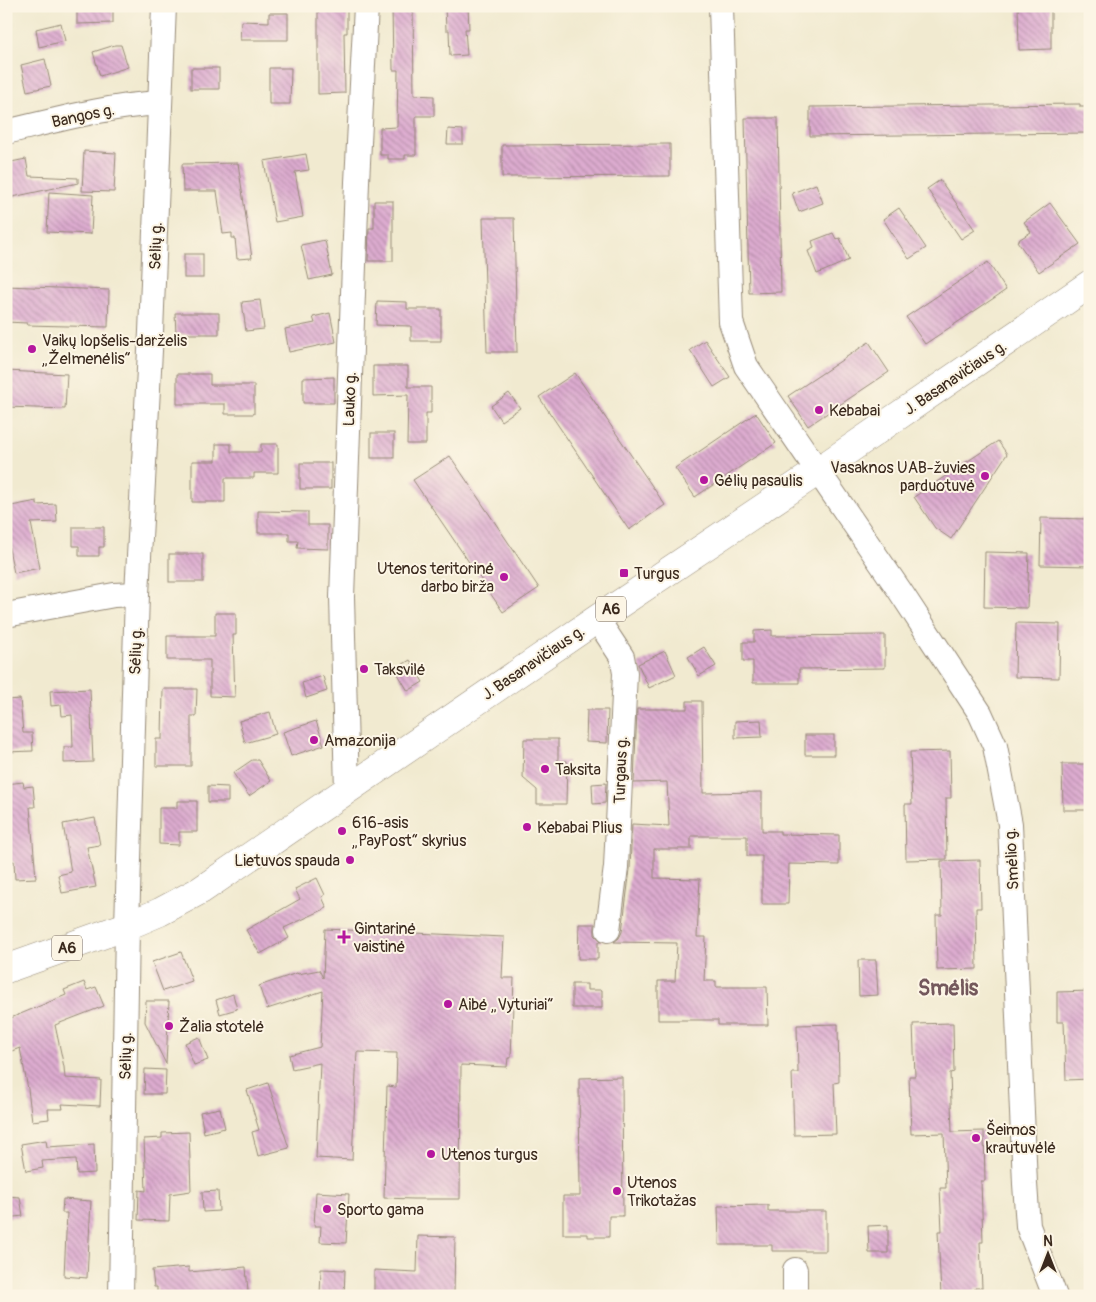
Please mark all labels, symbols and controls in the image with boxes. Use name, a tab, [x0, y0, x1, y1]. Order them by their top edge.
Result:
street label: Bangos g.	[50, 100, 117, 132]
street label: Sėlių g.	[145, 222, 167, 270]
place label: Vaikų lopšelis-darželis „Želmenėlis“	[42, 331, 187, 369]
street label: J. Basanavičiaus g.	[900, 336, 1011, 420]
marker: Vaikų lopšelis-darželis „Želmenėlis“	[26, 343, 38, 355]
street label: Lauko g.	[339, 371, 361, 427]
place label: Kebabai	[829, 401, 880, 421]
marker: Kebabai	[813, 404, 825, 416]
place label: Vasaknos UAB-žuvies parduotuvė	[830, 458, 975, 496]
marker: Vasaknos UAB-žuvies parduotuvė	[979, 470, 991, 482]
place label: Gėlių pasaulis	[714, 471, 803, 491]
marker: Gėlių pasaulis	[698, 474, 710, 486]
place label: Utenos teritorinė darbo birža	[377, 559, 494, 597]
place label: Turgus	[634, 564, 679, 584]
marker: Turgus	[618, 567, 630, 579]
marker: Utenos teritorinė darbo birža	[498, 571, 510, 583]
road number: A6	[596, 596, 626, 622]
street label: J. Basanavičiaus g.	[478, 621, 589, 705]
street label: Sėlių g.	[125, 627, 147, 675]
place label: Taksvilė	[374, 660, 426, 680]
marker: Taksvilė	[358, 663, 370, 675]
place label: Amazonija	[324, 731, 396, 751]
marker: Amazonija	[308, 734, 320, 746]
street label: Turgaus g.	[610, 736, 632, 804]
place label: Taksita	[555, 760, 601, 780]
marker: Taksita	[539, 763, 551, 775]
place label: 616-asis „PayPost“ skyrius	[352, 813, 466, 851]
place label: Kebabai Plius	[537, 818, 622, 838]
marker: Kebabai Plius	[521, 821, 533, 833]
marker: 616-asis „PayPost“ skyrius	[336, 825, 348, 837]
street label: Smėlio g.	[1000, 827, 1024, 891]
place label: Lietuvos spauda	[234, 851, 340, 871]
marker: Lietuvos spauda	[344, 854, 356, 866]
place label: Gintarinė vaistinė	[353, 919, 416, 957]
marker: Gintarinė vaistinė	[338, 931, 350, 943]
road number: A6	[52, 936, 82, 960]
district label: Smėlis	[918, 975, 979, 1002]
place label: Aibė „Vyturiai“	[458, 995, 554, 1015]
marker: Aibė „Vyturiai“	[442, 998, 454, 1010]
place label: Žalia stotelė	[179, 1017, 264, 1037]
marker: Žalia stotelė	[163, 1020, 175, 1032]
street label: Sėlių g.	[116, 1032, 136, 1080]
place label: Šeimos krautuvėlė	[986, 1119, 1056, 1158]
marker: Šeimos krautuvėlė	[970, 1132, 982, 1144]
place label: Utenos turgus	[441, 1145, 538, 1165]
marker: Utenos turgus	[425, 1148, 437, 1160]
place label: Utenos Trikotažas	[627, 1173, 696, 1211]
marker: Utenos Trikotažas	[611, 1185, 623, 1197]
place label: Sporto gama	[337, 1200, 424, 1220]
marker: Sporto gama	[321, 1203, 333, 1215]
north arrow	[1024, 1230, 1074, 1280]
text: N	[1043, 1233, 1053, 1250]

